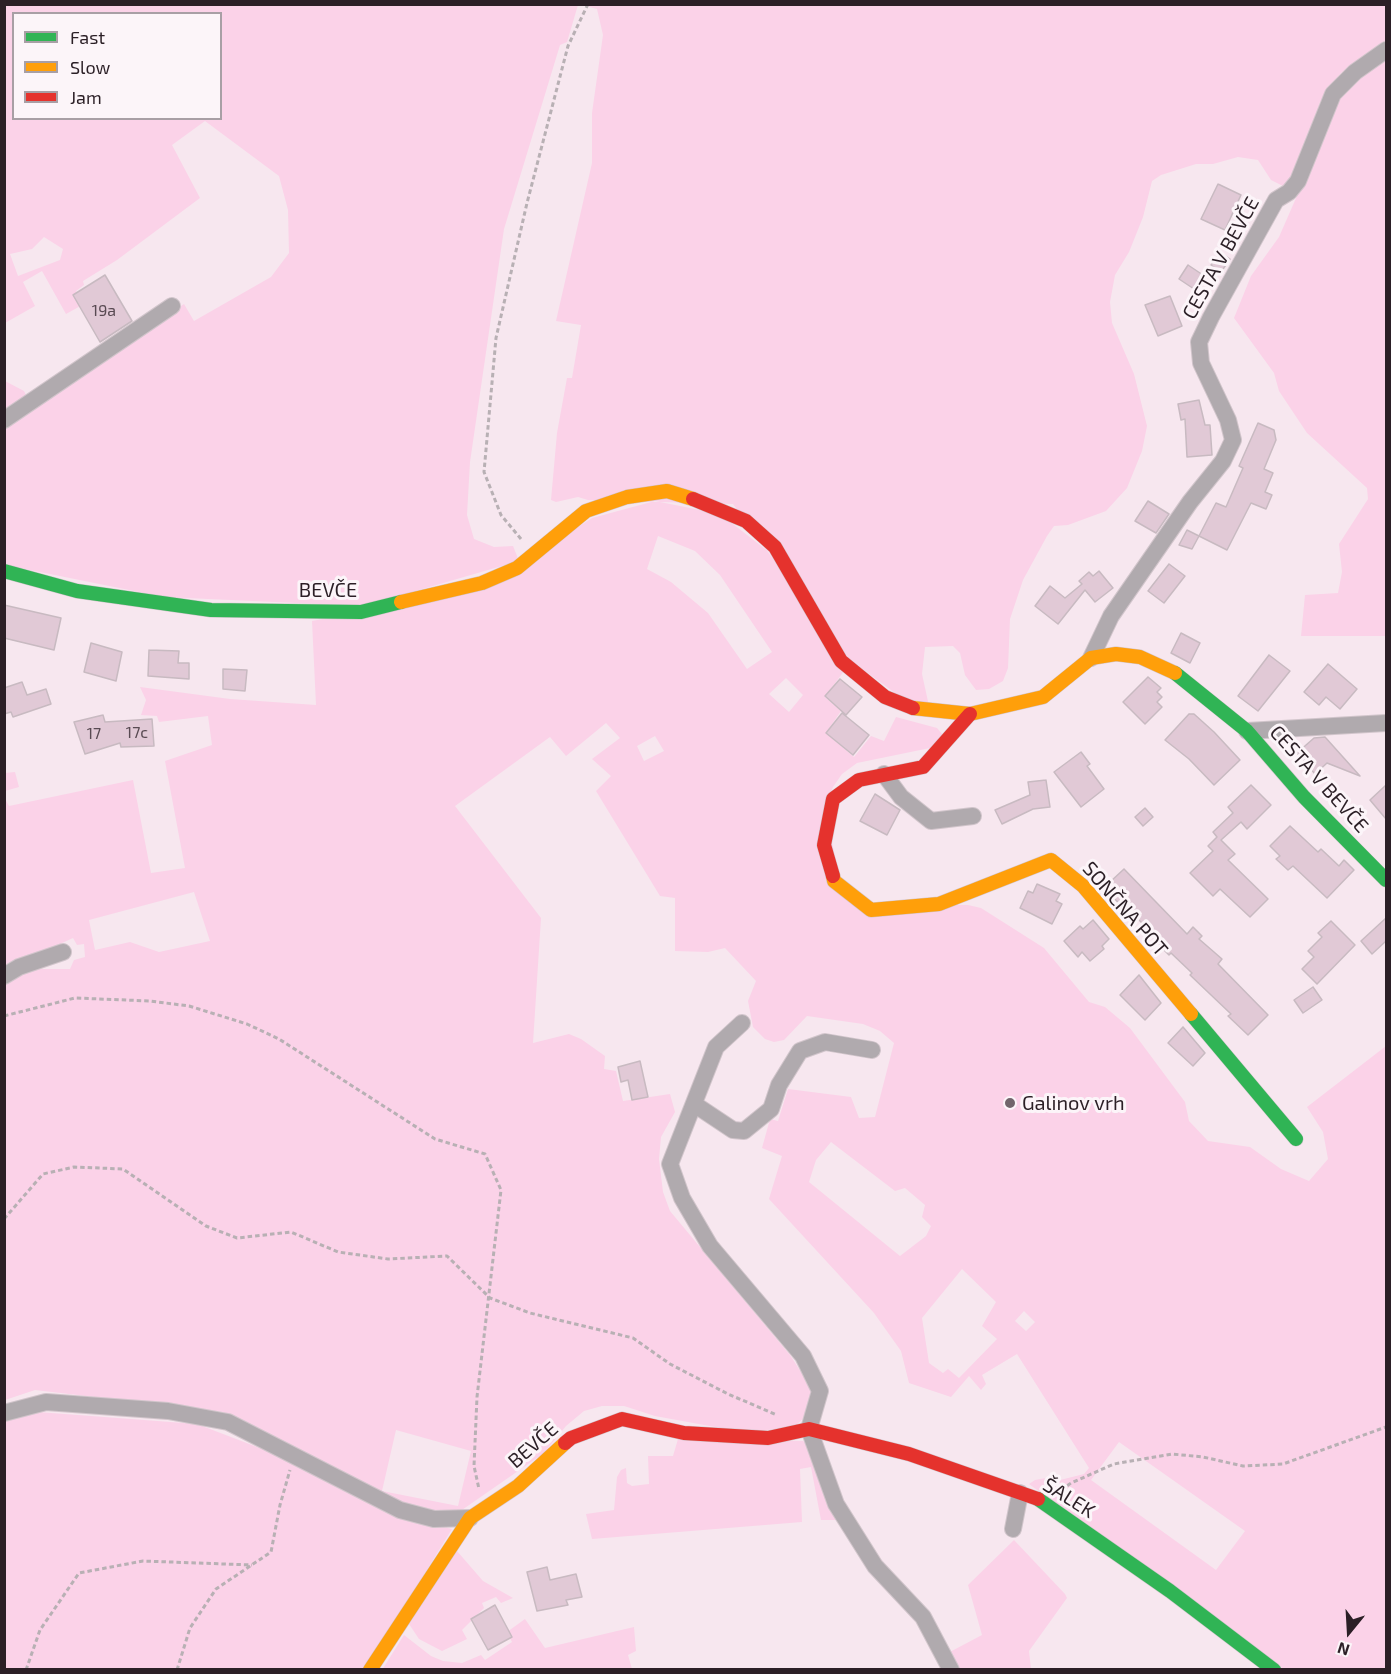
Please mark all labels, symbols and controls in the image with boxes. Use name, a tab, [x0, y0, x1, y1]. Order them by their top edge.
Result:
legend	[12, 12, 222, 120]
text: Fast	[70, 26, 105, 48]
text: Slow	[70, 56, 110, 78]
text: Jam	[70, 86, 102, 108]
street label: CESTA V BEVČE	[1178, 193, 1264, 323]
house number: 19a	[92, 301, 116, 321]
street label: BEVČE	[299, 578, 357, 602]
street label: CESTA V BEVČE	[1265, 720, 1373, 838]
house number: 17c	[126, 723, 148, 743]
house number: 17	[87, 724, 101, 744]
street label: SONČNA POT	[1077, 857, 1173, 961]
place label: Galinov vrh	[1022, 1091, 1125, 1115]
marker: Galinov vrh	[1003, 1096, 1017, 1110]
street label: BEVČE	[503, 1417, 563, 1473]
street label: ŠALEK	[1038, 1473, 1100, 1523]
north arrow	[1319, 1602, 1379, 1662]
text: N	[1335, 1639, 1352, 1660]

